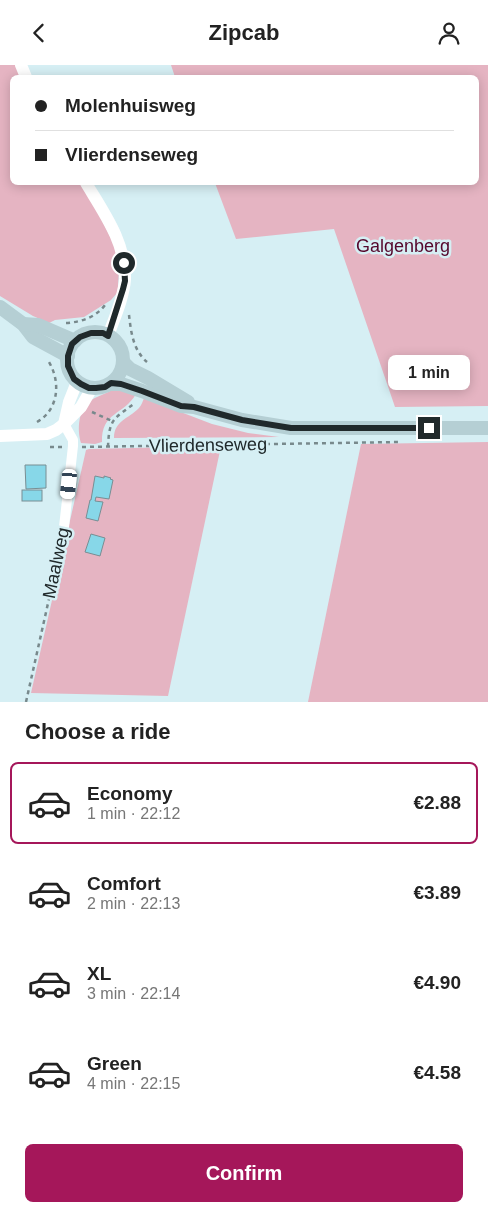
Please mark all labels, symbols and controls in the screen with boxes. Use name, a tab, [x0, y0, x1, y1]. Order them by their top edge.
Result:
icon: back	[25, 19, 53, 47]
icon: person	[435, 19, 463, 47]
text: Zipcab	[209, 20, 279, 45]
text: Molenhuisweg	[65, 95, 196, 116]
text: Vlierdenseweg	[65, 144, 198, 165]
park label: Galgenberg	[356, 236, 450, 256]
route start	[113, 252, 135, 274]
callout: 1 min	[388, 355, 470, 391]
text: 1 min	[408, 364, 450, 381]
route end	[418, 417, 440, 439]
street label: Vlierdenseweg	[149, 434, 267, 456]
car	[59, 468, 78, 500]
street label: Maalweg	[39, 526, 73, 600]
text: Choose a ride	[25, 719, 170, 744]
icon: car	[27, 781, 72, 826]
text: Economy	[87, 783, 173, 804]
text: €2.88	[413, 792, 461, 813]
text: 1 min · 22:12	[87, 805, 180, 822]
icon: car	[27, 871, 72, 916]
text: Comfort	[87, 873, 161, 894]
text: €3.89	[413, 882, 461, 903]
text: 2 min · 22:13	[87, 895, 180, 912]
icon: car	[27, 961, 72, 1006]
text: XL	[87, 963, 111, 984]
text: €4.90	[413, 972, 461, 993]
text: 3 min · 22:14	[87, 985, 180, 1002]
icon: car	[27, 1051, 72, 1096]
text: Green	[87, 1053, 142, 1074]
text: €4.58	[413, 1062, 461, 1083]
text: 4 min · 22:15	[87, 1075, 180, 1092]
button: Confirm	[25, 1144, 463, 1202]

